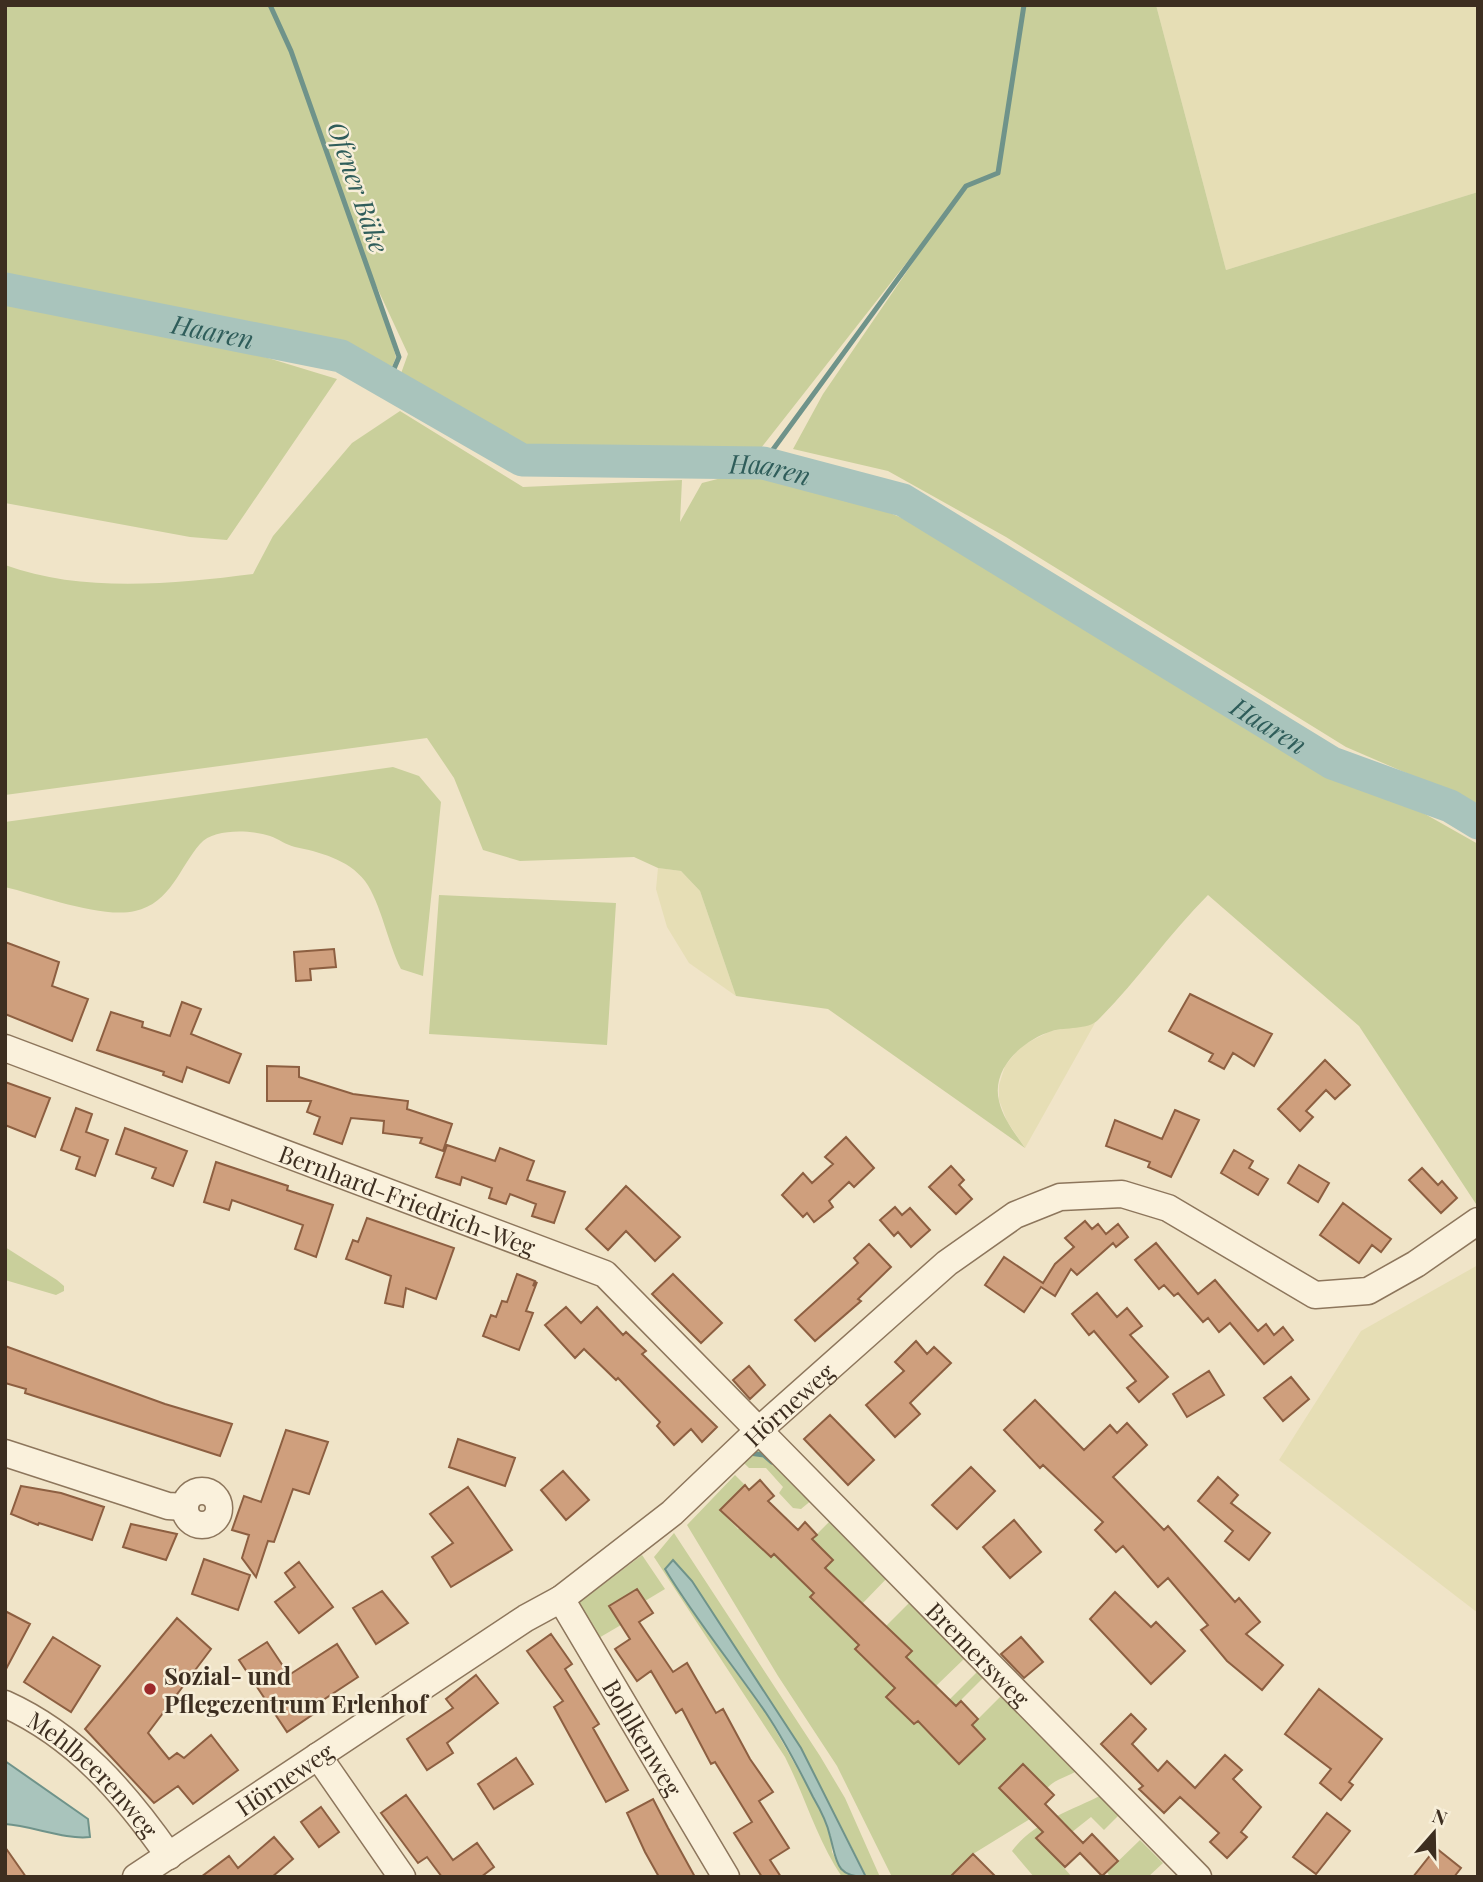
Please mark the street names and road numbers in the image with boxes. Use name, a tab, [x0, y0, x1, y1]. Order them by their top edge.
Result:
street label: Bernhard-Friedrich-Weg	[275, 1137, 540, 1263]
street label: Hörneweg	[736, 1355, 841, 1453]
street label: Bremersweg	[920, 1594, 1038, 1714]
street label: Bohlkenweg	[596, 1673, 690, 1802]
street label: Mehlbeerenweg	[22, 1703, 166, 1844]
street label: Hörneweg	[229, 1734, 340, 1823]

